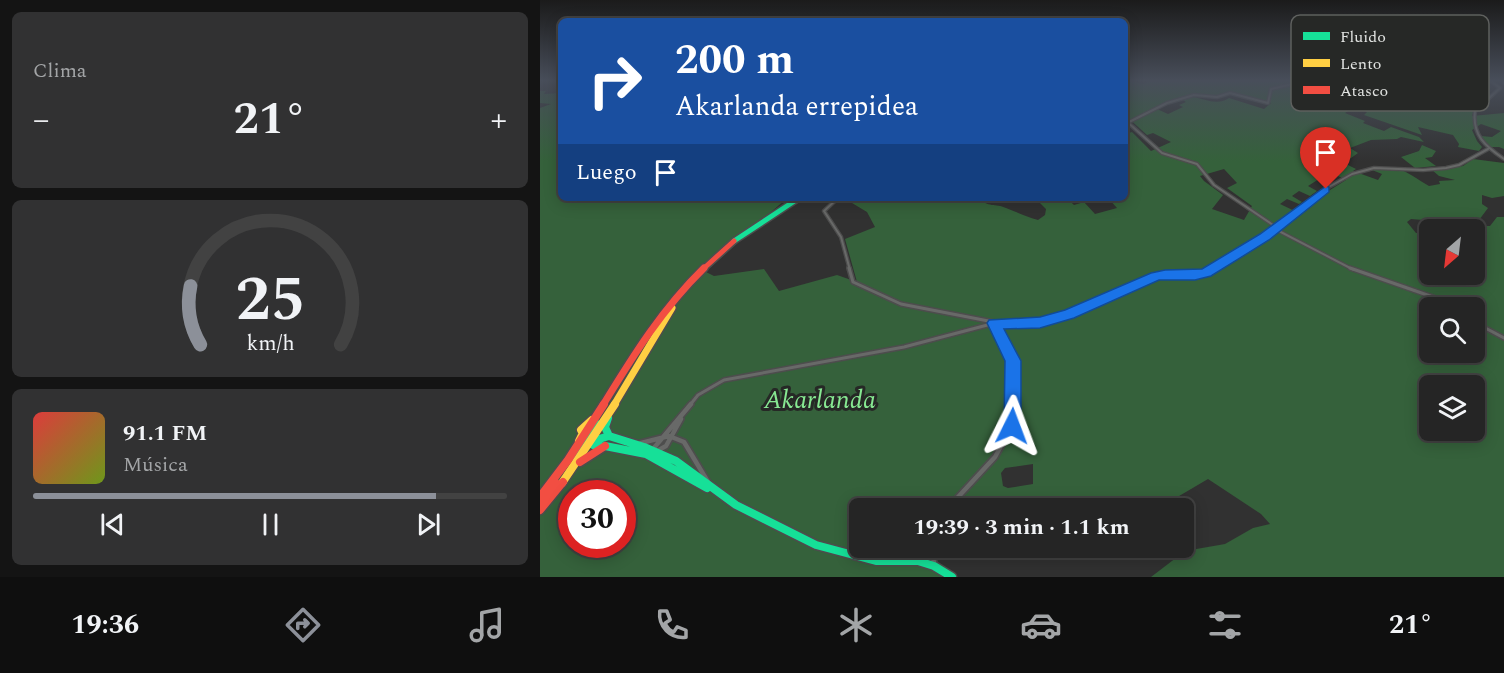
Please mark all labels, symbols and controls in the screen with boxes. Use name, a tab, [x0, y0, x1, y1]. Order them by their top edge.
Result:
legend	[1291, 15, 1489, 111]
text: Fluido	[1340, 25, 1386, 49]
text: 200 m	[675, 29, 794, 92]
icon: right	[576, 42, 654, 120]
text: Lento	[1340, 52, 1381, 76]
text: Clima	[33, 56, 87, 86]
text: Atasco	[1340, 79, 1388, 103]
text: 21°	[234, 85, 307, 154]
text: Akarlanda errepidea	[675, 86, 918, 128]
text: −	[33, 95, 50, 145]
text: +	[491, 95, 507, 145]
pin	[1300, 127, 1351, 189]
icon: arrive	[1309, 136, 1342, 169]
text: Luego	[576, 156, 637, 189]
icon: arrive	[649, 156, 682, 189]
north arrow	[1419, 219, 1485, 285]
map controls	[1419, 219, 1485, 441]
text: 25	[235, 254, 305, 349]
button: search	[1419, 297, 1485, 363]
text: km/h	[246, 328, 294, 361]
button: layers	[1419, 375, 1485, 441]
park label: Akarlanda	[763, 380, 876, 420]
position arrow	[980, 394, 1044, 458]
text: 91.1 FM	[123, 417, 207, 450]
text: Música	[123, 450, 188, 480]
speed limit sign: 30	[558, 480, 636, 558]
icon: previous	[96, 508, 129, 541]
icon: pause	[254, 508, 287, 541]
icon: next	[412, 508, 445, 541]
text: 19:39 · 3 min · 1.1 km	[914, 511, 1129, 544]
text: 19:36	[71, 604, 139, 646]
icon: directions	[282, 604, 324, 646]
icon: music	[466, 604, 508, 646]
icon: phone	[651, 604, 693, 646]
icon: climate	[835, 604, 877, 646]
icon: car	[1020, 604, 1062, 646]
icon: filters	[1204, 604, 1246, 646]
text: 21°	[1389, 604, 1433, 646]

